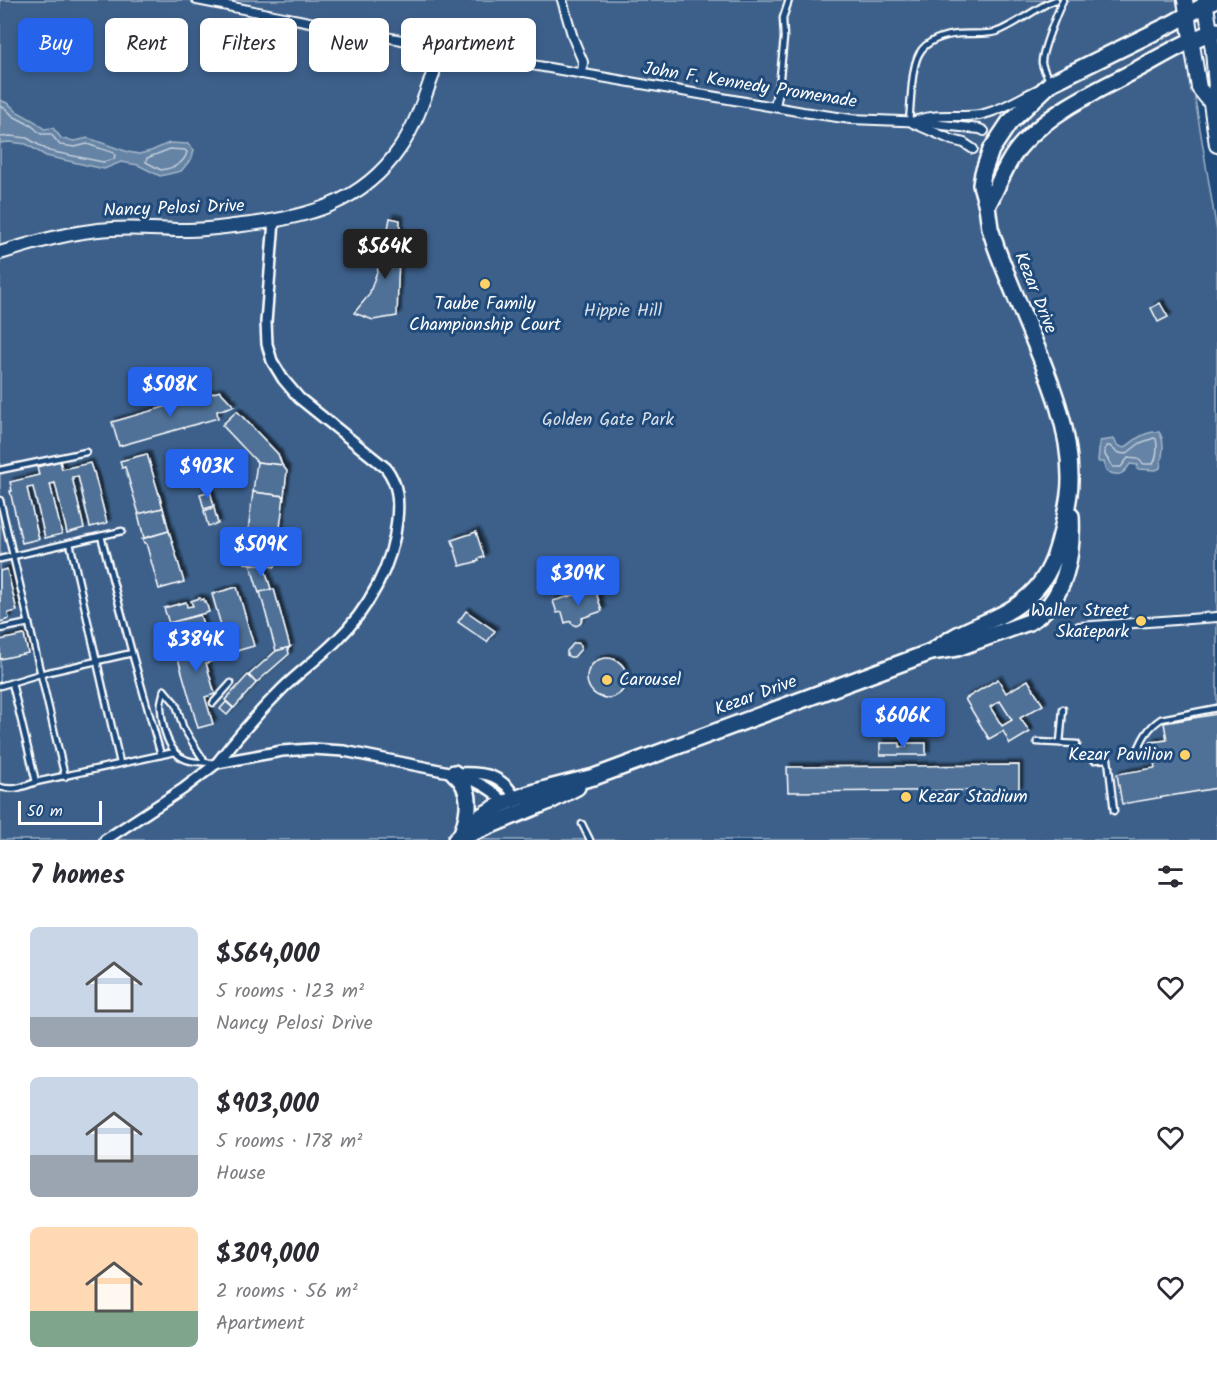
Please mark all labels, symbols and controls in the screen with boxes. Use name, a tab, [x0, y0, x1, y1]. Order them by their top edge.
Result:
chip: Buy	[18, 18, 93, 72]
chip: Rent	[105, 18, 188, 72]
chip: Filters	[200, 18, 297, 72]
chip: New	[309, 18, 389, 72]
chip: Apartment	[401, 18, 536, 72]
street label: John F. Kennedy Promenade	[641, 55, 859, 117]
street label: Nancy Pelosi Drive	[103, 192, 245, 226]
pin: $564K	[343, 229, 427, 280]
text: $564K	[357, 232, 413, 264]
street label: Kezar Drive	[1005, 248, 1065, 338]
marker: Taube Family Championship Court	[478, 277, 492, 291]
place label: Taube Family Championship Court	[409, 290, 562, 340]
park label: Hippie Hill	[584, 297, 663, 326]
pin: $508K	[128, 367, 212, 418]
text: $508K	[142, 370, 198, 402]
park label: Golden Gate Park	[542, 406, 674, 435]
pin: $903K	[165, 449, 249, 500]
text: $903K	[179, 452, 235, 484]
pin: $509K	[219, 527, 303, 578]
text: $509K	[234, 530, 288, 562]
pin: $309K	[536, 556, 620, 607]
text: $309K	[550, 559, 606, 591]
place label: Waller Street Skatepark	[1031, 597, 1130, 647]
marker: Waller Street Skatepark	[1134, 614, 1148, 628]
pin: $384K	[154, 622, 238, 673]
text: $384K	[167, 625, 225, 657]
place label: Carousel	[619, 666, 682, 695]
street label: Kezar Drive	[711, 668, 801, 724]
marker: Carousel	[600, 673, 614, 687]
pin: $606K	[861, 698, 945, 749]
text: $606K	[875, 701, 931, 733]
place label: Kezar Pavilion	[1068, 741, 1173, 770]
marker: Kezar Pavilion	[1178, 748, 1192, 762]
place label: Kezar Stadium	[918, 783, 1028, 812]
marker: Kezar Stadium	[899, 790, 913, 804]
scale bar	[18, 798, 102, 826]
text: 50 m	[27, 799, 63, 824]
text: 7 homes	[30, 855, 125, 897]
icon: filters	[1154, 860, 1187, 893]
text: $564,000	[216, 934, 320, 976]
icon: home	[78, 951, 150, 1023]
icon: heart	[1154, 971, 1187, 1004]
text: 5 rooms · 123 m²	[216, 976, 364, 1008]
text: Nancy Pelosi Drive	[216, 1008, 373, 1040]
text: $903,000	[216, 1084, 319, 1126]
icon: home	[78, 1101, 150, 1173]
icon: heart	[1154, 1121, 1187, 1154]
text: 5 rooms · 178 m²	[216, 1126, 362, 1158]
text: House	[216, 1158, 266, 1190]
text: $309,000	[216, 1234, 319, 1276]
icon: home	[78, 1251, 150, 1323]
icon: heart	[1154, 1271, 1187, 1304]
text: 2 rooms · 56 m²	[216, 1276, 358, 1308]
text: Apartment	[216, 1308, 305, 1340]

